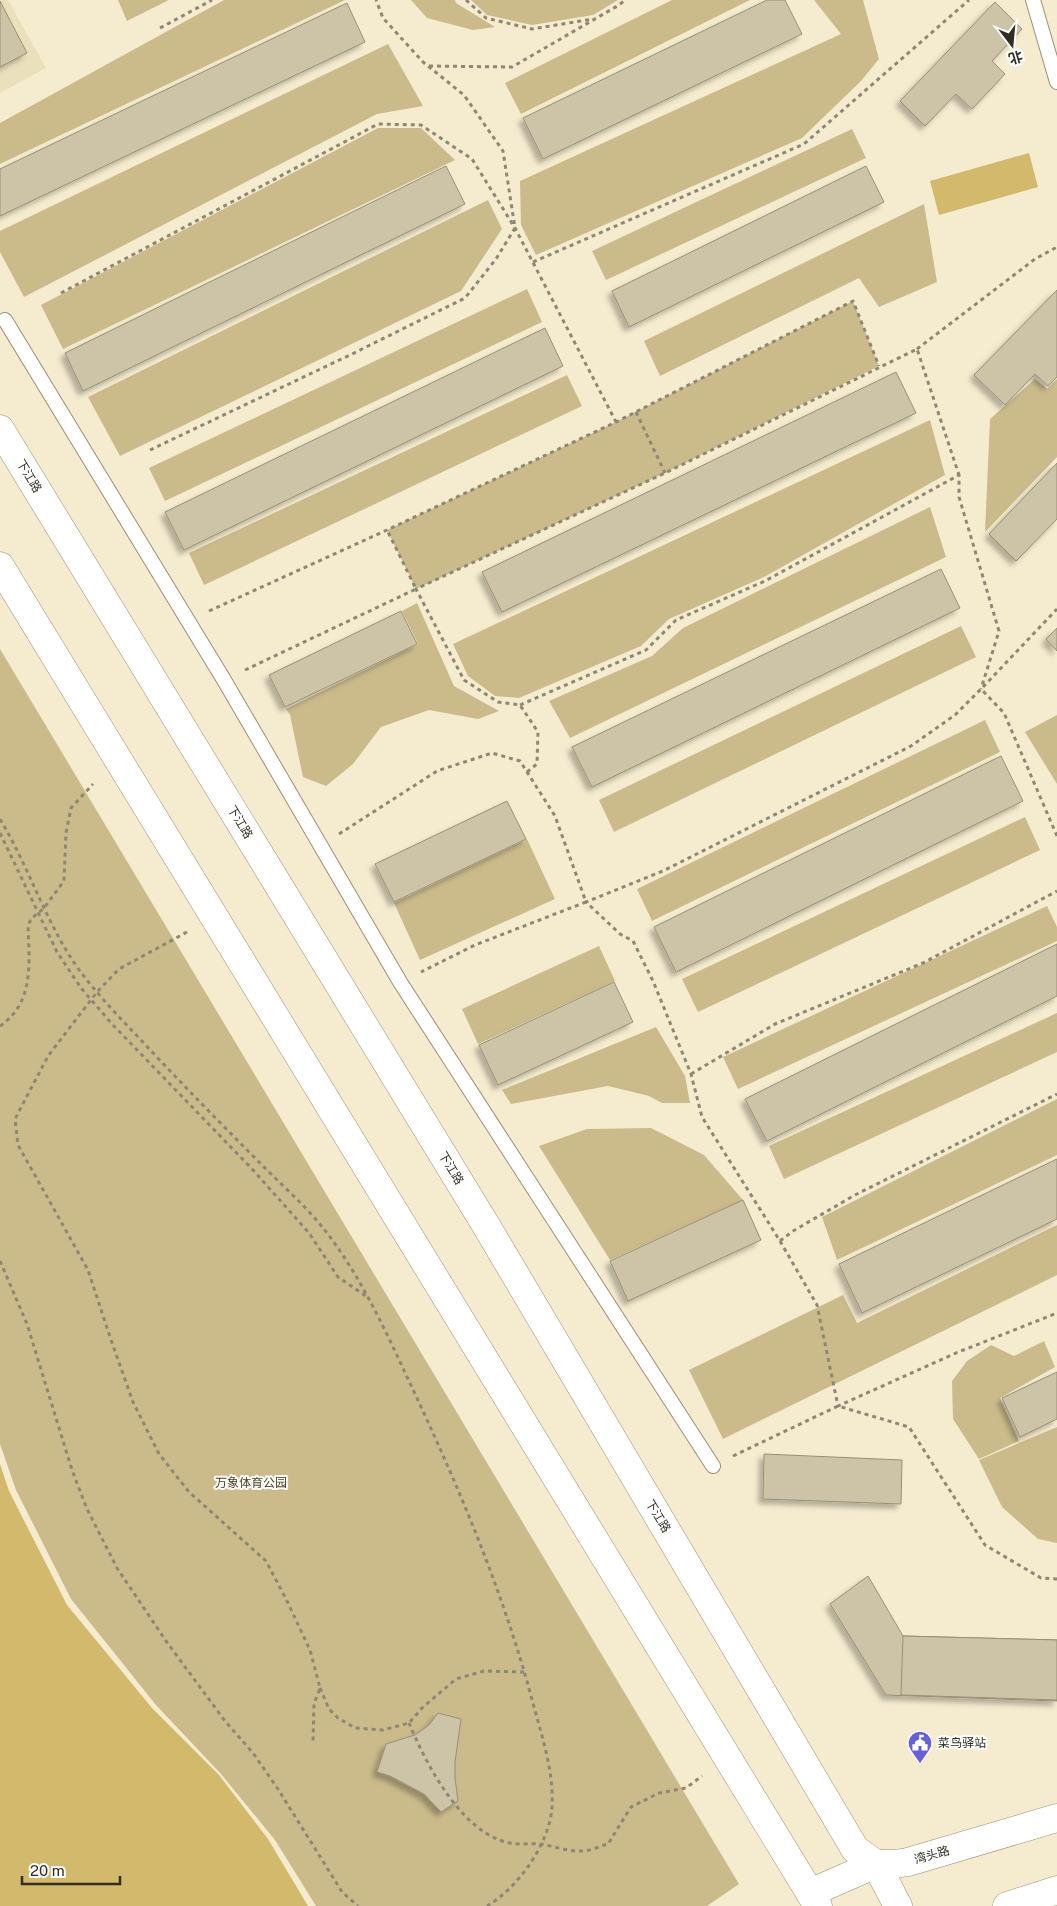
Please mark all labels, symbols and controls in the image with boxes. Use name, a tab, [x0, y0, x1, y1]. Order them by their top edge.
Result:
north arrow	[987, 20, 1037, 70]
text: 北	[1007, 48, 1025, 67]
street label: 下江路	[14, 457, 44, 495]
street label: 下江路	[225, 803, 255, 841]
street label: 下江路	[436, 1149, 466, 1187]
park label: 万象体育公园	[215, 1476, 287, 1490]
street label: 下江路	[643, 1497, 673, 1535]
public building icon: 菜鸟驿站	[907, 1730, 933, 1764]
place label: 菜鸟驿站	[938, 1736, 986, 1750]
street label: 湾头路	[913, 1843, 951, 1867]
scale bar	[22, 1854, 120, 1886]
text: 20 m	[30, 1862, 65, 1879]

